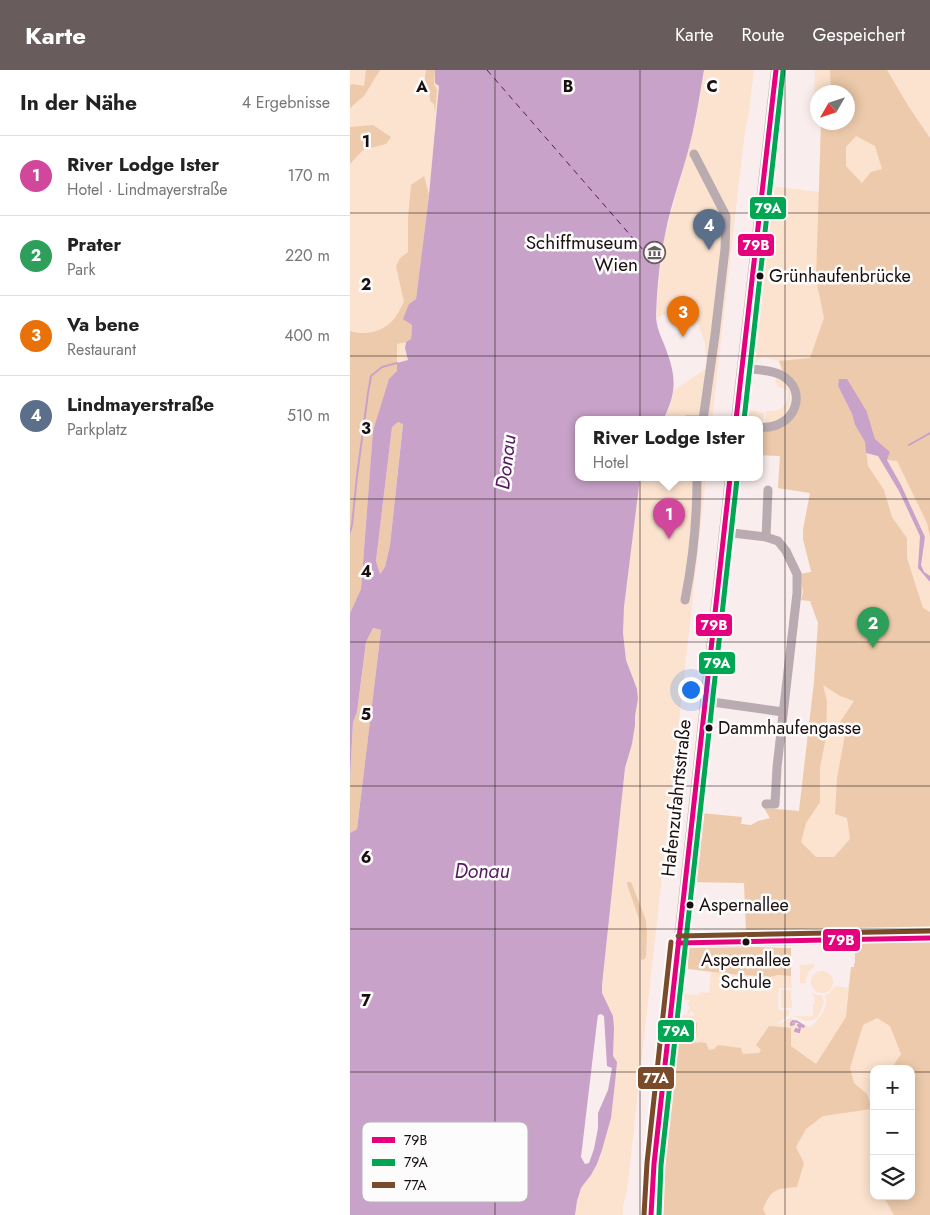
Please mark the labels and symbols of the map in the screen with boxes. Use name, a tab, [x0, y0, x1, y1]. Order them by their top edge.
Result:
text: A	[415, 75, 428, 98]
text: B	[563, 75, 573, 98]
text: C	[706, 75, 718, 98]
north arrow	[810, 85, 855, 130]
text: 1	[362, 130, 370, 153]
line badge: 79A	[749, 196, 787, 220]
text: 79A	[754, 198, 782, 218]
pin: 4	[693, 209, 725, 250]
place label: Schiffmuseum Wien	[526, 229, 638, 278]
line badge: 79B	[737, 233, 775, 257]
text: 79B	[742, 235, 770, 255]
museum icon: Schiffmuseum Wien	[642, 241, 666, 265]
place label: Grünhaufenbrücke	[769, 263, 911, 289]
marker: Grünhaufenbrücke	[755, 271, 765, 281]
text: 2	[361, 273, 371, 296]
pin: 3	[667, 296, 699, 337]
text: 3	[361, 417, 371, 440]
water label: Donau	[488, 433, 524, 491]
pin: 1	[653, 498, 685, 539]
text: 4	[360, 560, 372, 583]
pin: 2	[857, 607, 889, 648]
line badge: 79B	[695, 613, 733, 637]
text: 79B	[700, 615, 728, 635]
line badge: 79A	[698, 651, 736, 675]
text: 79A	[703, 653, 731, 673]
your location	[678, 677, 704, 703]
text: 5	[361, 703, 371, 726]
place label: Dammhaufengasse	[718, 715, 861, 741]
street label: Hafenzufahrtsstraße	[654, 718, 698, 878]
marker: Dammhaufengasse	[704, 723, 714, 733]
text: 6	[361, 846, 371, 869]
water label: Donau	[454, 857, 510, 886]
place label: Aspernallee	[699, 892, 789, 918]
marker: Aspernallee	[685, 900, 695, 910]
line badge: 79B	[822, 928, 861, 952]
text: 79B	[827, 930, 855, 950]
marker: Aspernallee Schule	[741, 937, 751, 947]
place label: Aspernallee Schule	[701, 947, 791, 995]
text: 7	[361, 989, 371, 1012]
line badge: 79A	[657, 1019, 695, 1043]
text: 79A	[662, 1021, 690, 1041]
line badge: 77A	[637, 1066, 675, 1090]
text: 77A	[643, 1068, 670, 1088]
legend	[362, 1122, 528, 1202]
text: 79B	[404, 1130, 427, 1150]
text: 79A	[404, 1152, 428, 1172]
text: 77A	[404, 1175, 427, 1195]

